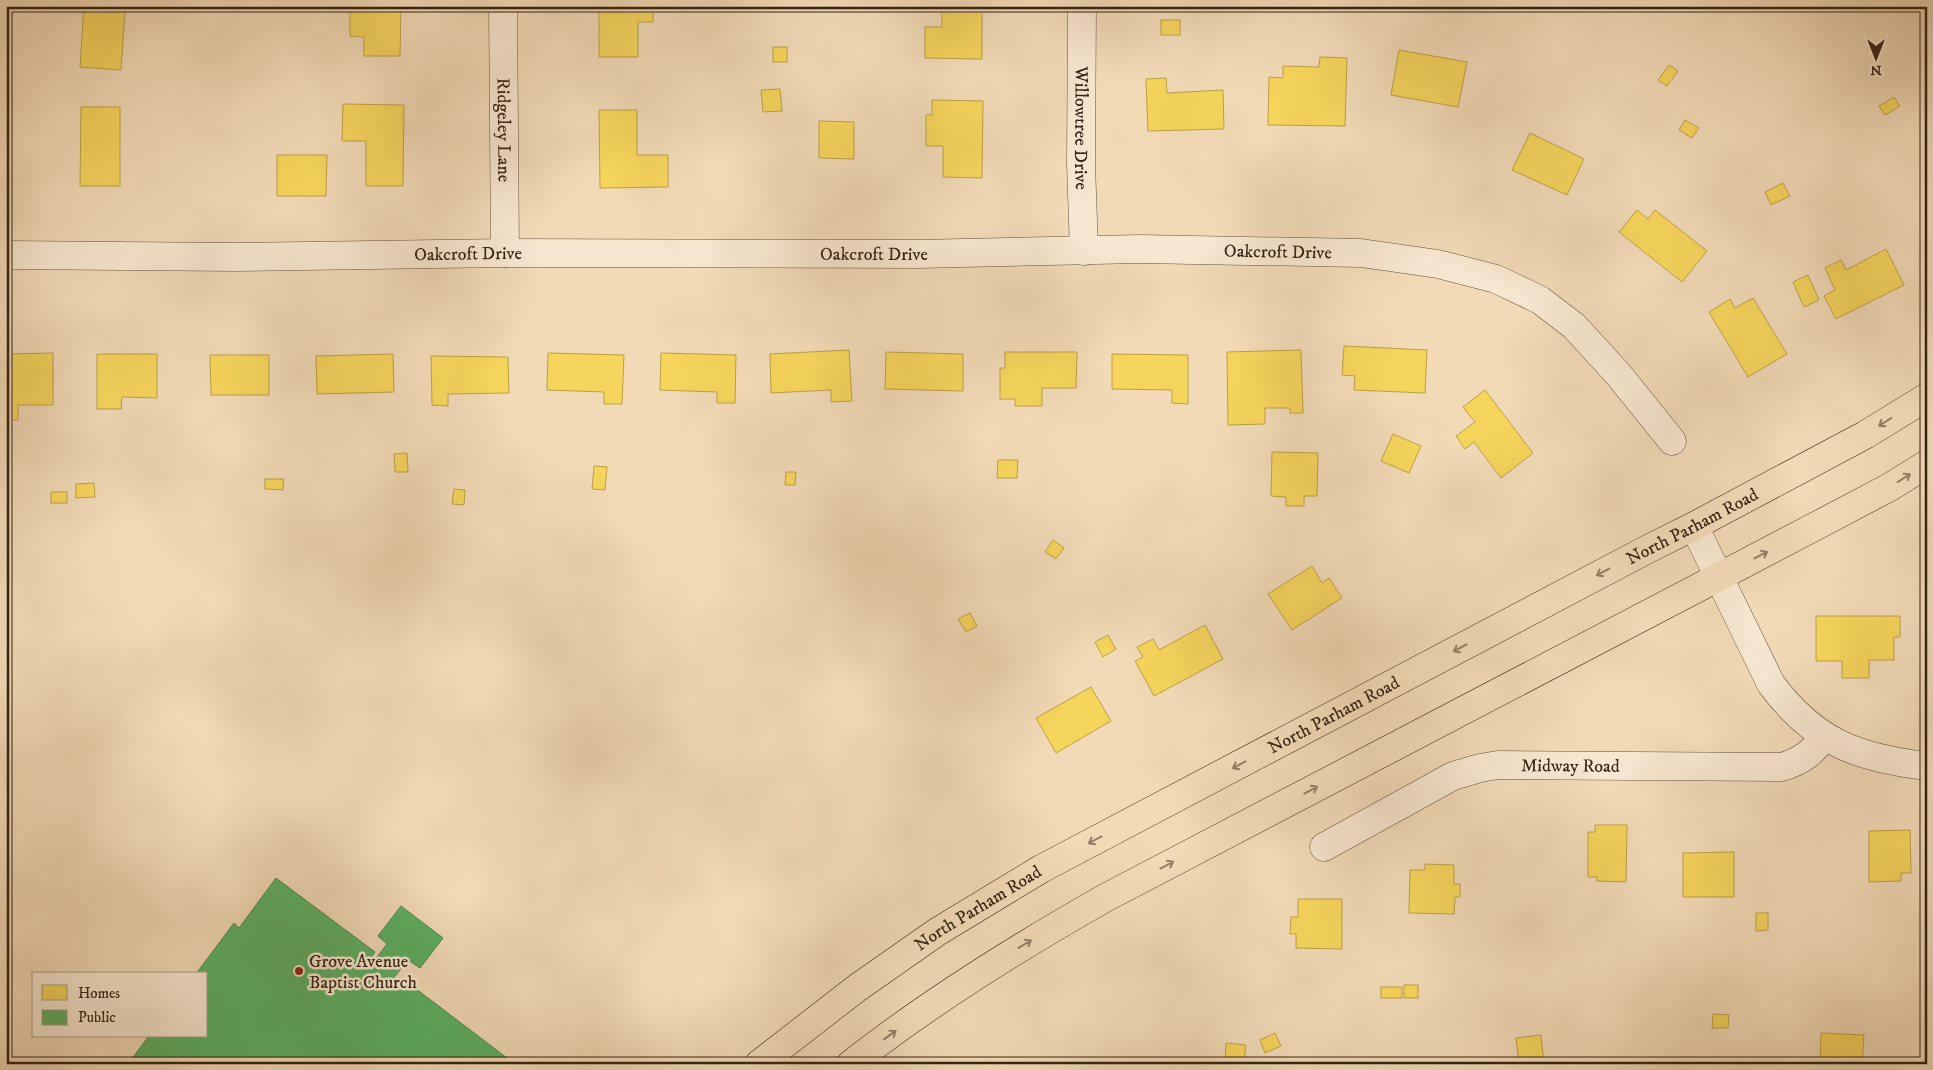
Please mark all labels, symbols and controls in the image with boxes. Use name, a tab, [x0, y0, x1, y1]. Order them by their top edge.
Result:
north arrow	[1850, 32, 1900, 82]
text: N	[1870, 61, 1882, 79]
street label: Willowtree Drive	[1069, 65, 1092, 190]
street label: Ridgeley Lane	[492, 78, 514, 182]
street label: Oakcroft Drive	[1224, 241, 1332, 264]
street label: Oakcroft Drive	[414, 243, 522, 266]
street label: Oakcroft Drive	[820, 244, 928, 266]
one-way arrow	[1879, 418, 1893, 428]
one-way arrow	[1897, 472, 1911, 482]
street label: North Parham Road	[1623, 484, 1762, 570]
one-way arrow	[1754, 550, 1769, 560]
one-way arrow	[1596, 567, 1611, 577]
one-way arrow	[1452, 643, 1467, 653]
street label: North Parham Road	[1265, 672, 1404, 759]
street label: Midway Road	[1521, 755, 1620, 778]
one-way arrow	[1232, 760, 1246, 770]
one-way arrow	[1303, 785, 1318, 794]
one-way arrow	[1088, 836, 1103, 845]
one-way arrow	[1159, 860, 1174, 869]
street label: North Parham Road	[910, 861, 1046, 956]
one-way arrow	[1017, 939, 1032, 949]
place label: Grove Avenue Baptist Church	[309, 951, 417, 994]
marker: Grove Avenue Baptist Church	[293, 965, 305, 977]
legend	[32, 972, 208, 1038]
text: Homes	[78, 984, 120, 1003]
text: Public	[78, 1008, 116, 1027]
one-way arrow	[883, 1030, 897, 1040]

